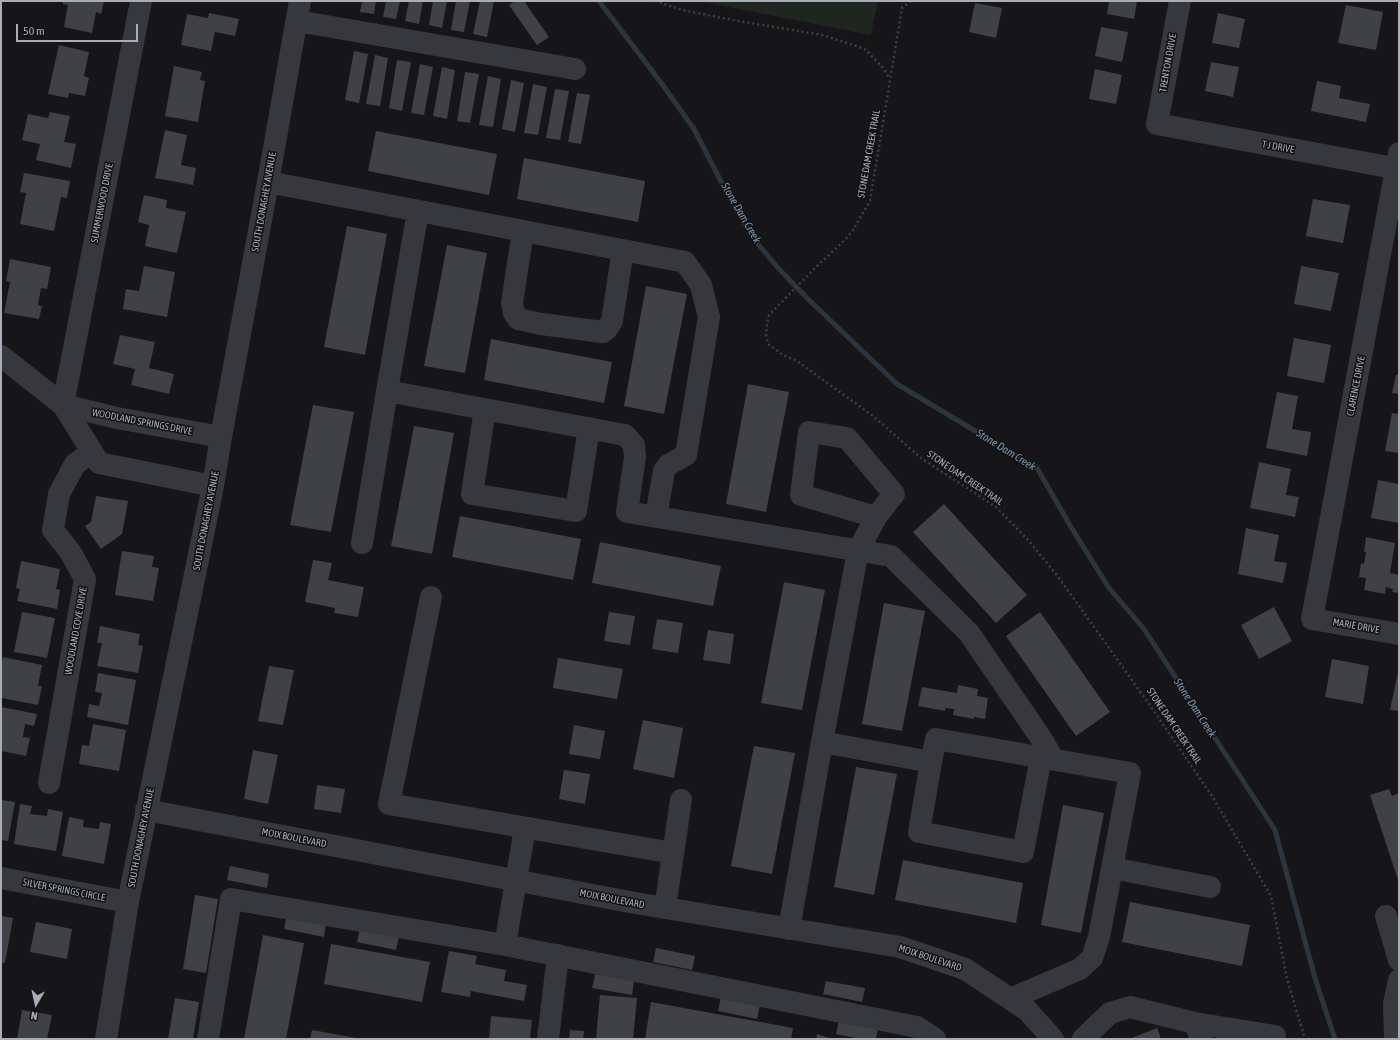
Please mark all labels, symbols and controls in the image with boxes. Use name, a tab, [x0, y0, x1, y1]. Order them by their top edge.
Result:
scale bar	[18, 16, 140, 42]
text: 50 m	[23, 24, 45, 38]
street label: TRENTON DRIVE	[1157, 33, 1179, 93]
street label: STONE DAM CREEK TRAIL	[855, 109, 883, 199]
street label: T J DRIVE	[1261, 138, 1295, 156]
street label: SOUTH DONAGHEY AVENUE	[249, 151, 279, 253]
street label: SUMMERWOOD DRIVE	[88, 162, 116, 244]
water label: Stone Dam Creek	[718, 180, 764, 246]
street label: CLARENCE DRIVE	[1344, 355, 1368, 417]
street label: WOODLAND SPRINGS DRIVE	[91, 406, 193, 438]
water label: Stone Dam Creek	[974, 426, 1038, 474]
street label: STONE DAM CREEK TRAIL	[925, 448, 1005, 508]
street label: SOUTH DONAGHEY AVENUE	[190, 470, 222, 572]
street label: WOODLAND COVE DRIVE	[62, 586, 90, 676]
street label: MARIE DRIVE	[1332, 616, 1380, 636]
water label: Stone Dam Creek	[1171, 676, 1219, 740]
street label: STONE DAM CREEK TRAIL	[1144, 686, 1204, 766]
street label: SOUTH DONAGHEY AVENUE	[125, 787, 157, 889]
street label: MOIX BOULEVARD	[261, 826, 327, 850]
street label: SILVER SPRINGS CIRCLE	[22, 876, 106, 904]
street label: MOIX BOULEVARD	[579, 887, 645, 911]
street label: MOIX BOULEVARD	[897, 942, 963, 974]
north arrow	[16, 984, 56, 1024]
text: N	[30, 1009, 38, 1022]

